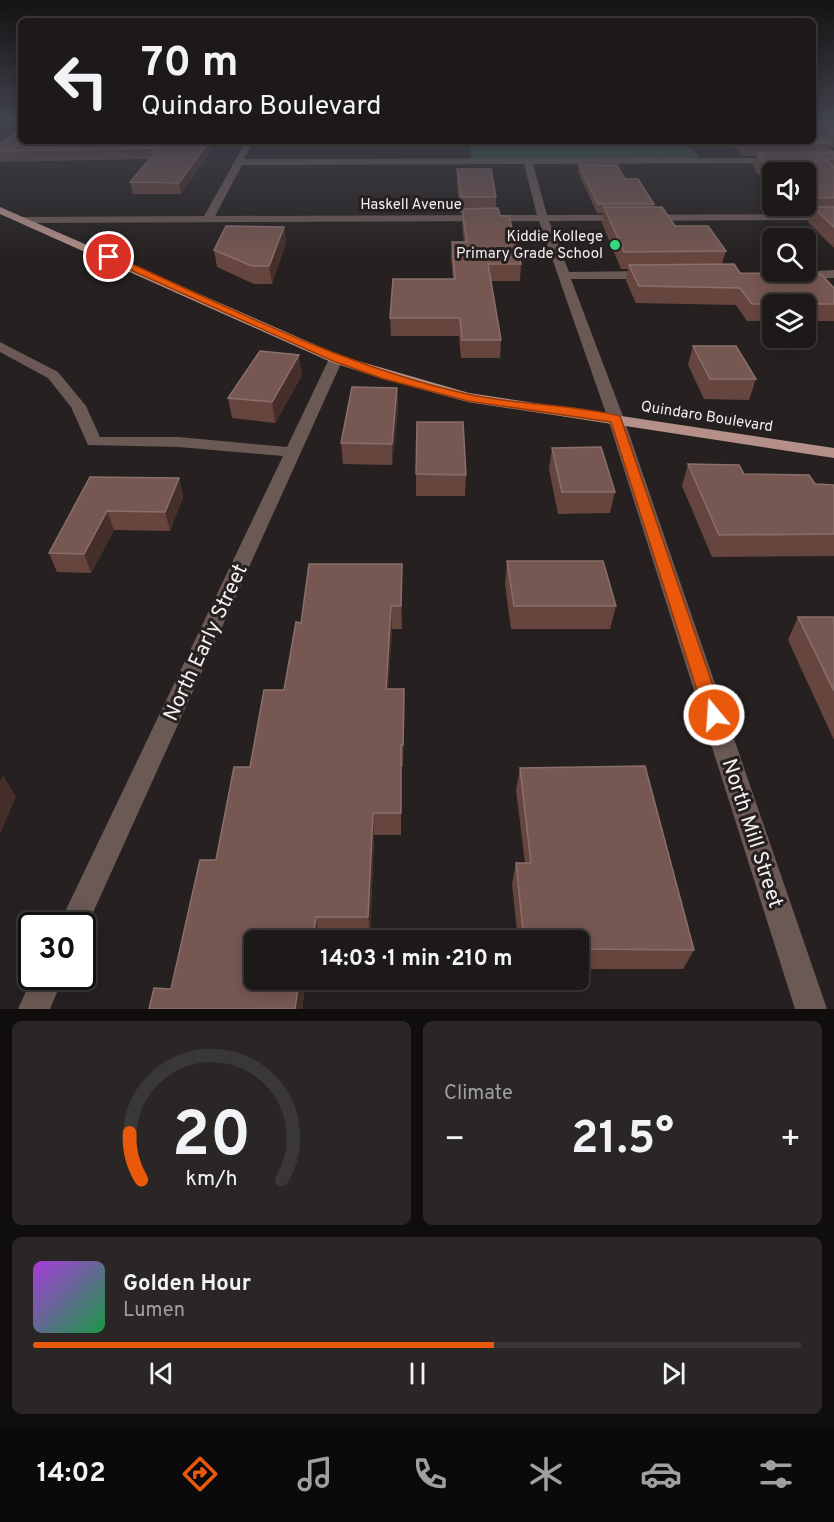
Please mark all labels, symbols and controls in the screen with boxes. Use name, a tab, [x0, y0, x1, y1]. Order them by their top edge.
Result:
text: 70 m	[141, 38, 239, 91]
icon: left	[42, 42, 120, 120]
text: Quindaro Boulevard	[141, 90, 381, 124]
map controls	[762, 162, 816, 348]
button: sound	[762, 162, 816, 216]
street label: Haskell Avenue	[360, 196, 462, 215]
place label: Kiddie Kollege Primary Grade School	[456, 228, 603, 264]
button: search	[762, 228, 816, 282]
pin	[83, 231, 134, 282]
marker: Kiddie Kollege Primary Grade School	[608, 238, 622, 252]
icon: arrive	[92, 240, 125, 273]
button: layers	[762, 294, 816, 348]
street label: Quindaro Boulevard	[639, 398, 774, 437]
street label: North Early Street	[158, 560, 255, 726]
position arrow	[682, 683, 746, 747]
street label: North Mill Street	[715, 755, 788, 911]
speed limit sign: 30	[18, 912, 96, 990]
text: 14:03 · 1 min · 210 m	[320, 946, 513, 973]
text: Climate	[444, 1081, 513, 1107]
text: 20	[172, 1099, 251, 1178]
text: 21.5°	[571, 1112, 674, 1169]
text: −	[444, 1120, 465, 1162]
text: +	[780, 1120, 801, 1162]
text: km/h	[185, 1166, 238, 1193]
text: Golden Hour	[123, 1271, 251, 1298]
text: Lumen	[123, 1298, 185, 1324]
icon: previous	[145, 1357, 178, 1390]
icon: pause	[401, 1357, 434, 1390]
icon: next	[657, 1357, 690, 1390]
icon: directions	[179, 1453, 221, 1495]
icon: music	[294, 1453, 336, 1495]
icon: phone	[409, 1453, 451, 1495]
icon: climate	[525, 1453, 567, 1495]
icon: car	[640, 1453, 682, 1495]
icon: filters	[755, 1453, 797, 1495]
text: 14:02	[37, 1457, 106, 1491]

